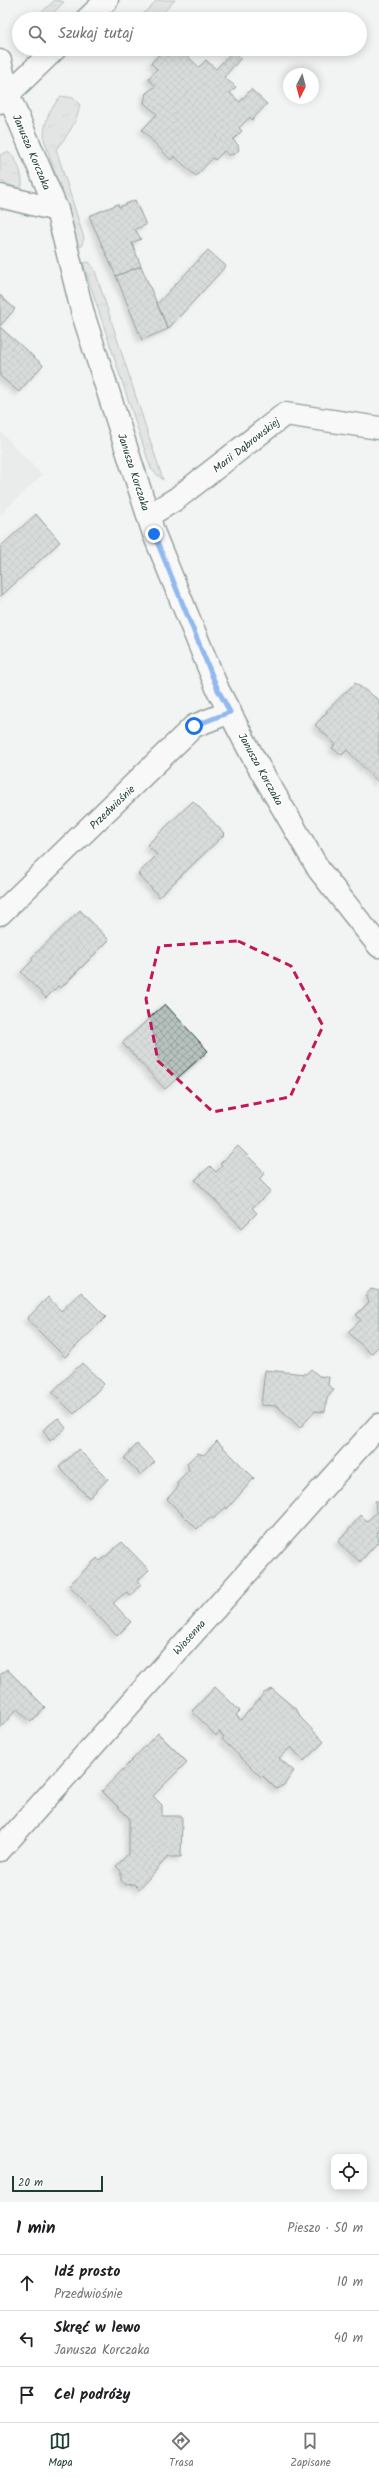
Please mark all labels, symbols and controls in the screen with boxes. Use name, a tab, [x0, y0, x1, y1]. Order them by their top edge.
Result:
search box	[12, 12, 367, 56]
text: Szukaj tutaj	[58, 22, 133, 46]
icon: search	[26, 23, 48, 45]
north arrow	[283, 68, 319, 104]
street label: Janusza Korczaka	[7, 112, 55, 193]
street label: Marii Dąbrowskiej	[209, 413, 285, 478]
street label: Janusza Korczaka	[112, 431, 154, 514]
route end	[145, 525, 163, 543]
route start	[185, 717, 203, 735]
street label: Janusza Korczaka	[233, 730, 288, 809]
street label: Przedwiośnie	[86, 781, 140, 834]
street label: Wiosenna	[169, 1616, 211, 1660]
map controls	[331, 2154, 367, 2190]
button: locate	[331, 2154, 367, 2190]
scale bar	[12, 2174, 103, 2193]
text: 20 m	[18, 2174, 43, 2192]
text: 1 min	[16, 2215, 55, 2242]
text: Pieszo · 50 m	[287, 2218, 363, 2239]
text: Idź prosto	[54, 2260, 120, 2284]
icon: ahead	[16, 2272, 38, 2294]
text: 10 m	[337, 2272, 363, 2293]
text: Przedwiośnie	[54, 2284, 123, 2305]
text: Skręć w lewo	[54, 2316, 140, 2340]
icon: left	[16, 2328, 38, 2350]
text: 40 m	[334, 2328, 363, 2349]
text: Janusza Korczaka	[54, 2340, 150, 2361]
text: Cel podróży	[54, 2383, 130, 2407]
icon: arrive	[16, 2384, 38, 2406]
tab: Mapa	[48, 2430, 73, 2472]
tab: Trasa	[169, 2430, 194, 2472]
tab: Zapisane	[290, 2430, 331, 2472]

